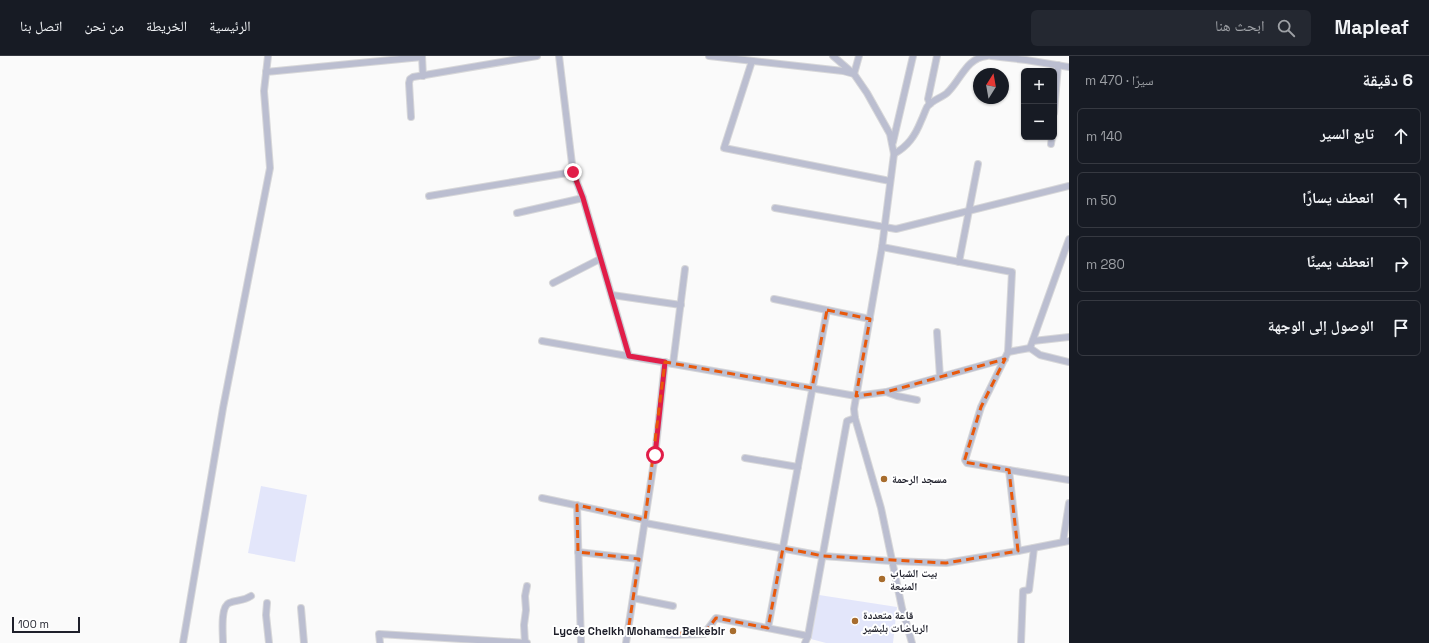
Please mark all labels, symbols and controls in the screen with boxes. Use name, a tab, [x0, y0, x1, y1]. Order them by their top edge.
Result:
search box	[1031, 10, 1311, 46]
text: Mapleaf	[1335, 15, 1409, 40]
text: ابحث هنا	[1215, 16, 1265, 35]
text: اتصل بنا	[20, 17, 62, 35]
text: من نحن	[84, 17, 124, 35]
text: الخريطة	[146, 17, 187, 35]
text: الرئيسية	[209, 17, 251, 35]
icon: search	[1275, 17, 1297, 39]
north arrow	[973, 68, 1009, 104]
map controls	[1021, 68, 1057, 140]
button: +	[1021, 68, 1057, 104]
text: 6 دقيقة	[1362, 69, 1413, 91]
text: سيرًا · 470 m	[1085, 72, 1154, 89]
button: −	[1021, 104, 1057, 140]
text: تابع السير	[1320, 124, 1374, 143]
icon: ahead	[1390, 125, 1412, 147]
text: 140 m	[1086, 128, 1122, 145]
route end	[564, 163, 582, 181]
text: انعطف يسارًا	[1302, 188, 1374, 207]
icon: left	[1390, 189, 1412, 211]
text: 50 m	[1086, 192, 1117, 209]
text: انعطف يمينًا	[1307, 252, 1374, 271]
icon: right	[1390, 253, 1412, 275]
text: 280 m	[1086, 256, 1125, 273]
text: الوصول إلى الوجهة	[1268, 316, 1374, 335]
icon: arrive	[1390, 317, 1412, 339]
route start	[646, 446, 664, 464]
place label: مسجد الرحمة	[892, 472, 947, 486]
marker: مسجد الرحمة	[879, 474, 889, 484]
place label: بيت الشباب المنيعة	[890, 566, 937, 593]
marker: بيت الشباب المنيعة	[877, 574, 887, 584]
place label: قاعة متعددة الرياضات بلبشير	[862, 608, 928, 635]
scale bar	[12, 615, 80, 634]
marker: قاعة متعددة الرياضات بلبشير	[850, 616, 860, 626]
text: 100 m	[18, 617, 49, 631]
place label: Lycée Cheikh Mohamed Belkebir	[553, 624, 726, 638]
marker: Lycée Cheikh Mohamed Belkebir	[728, 626, 738, 636]

